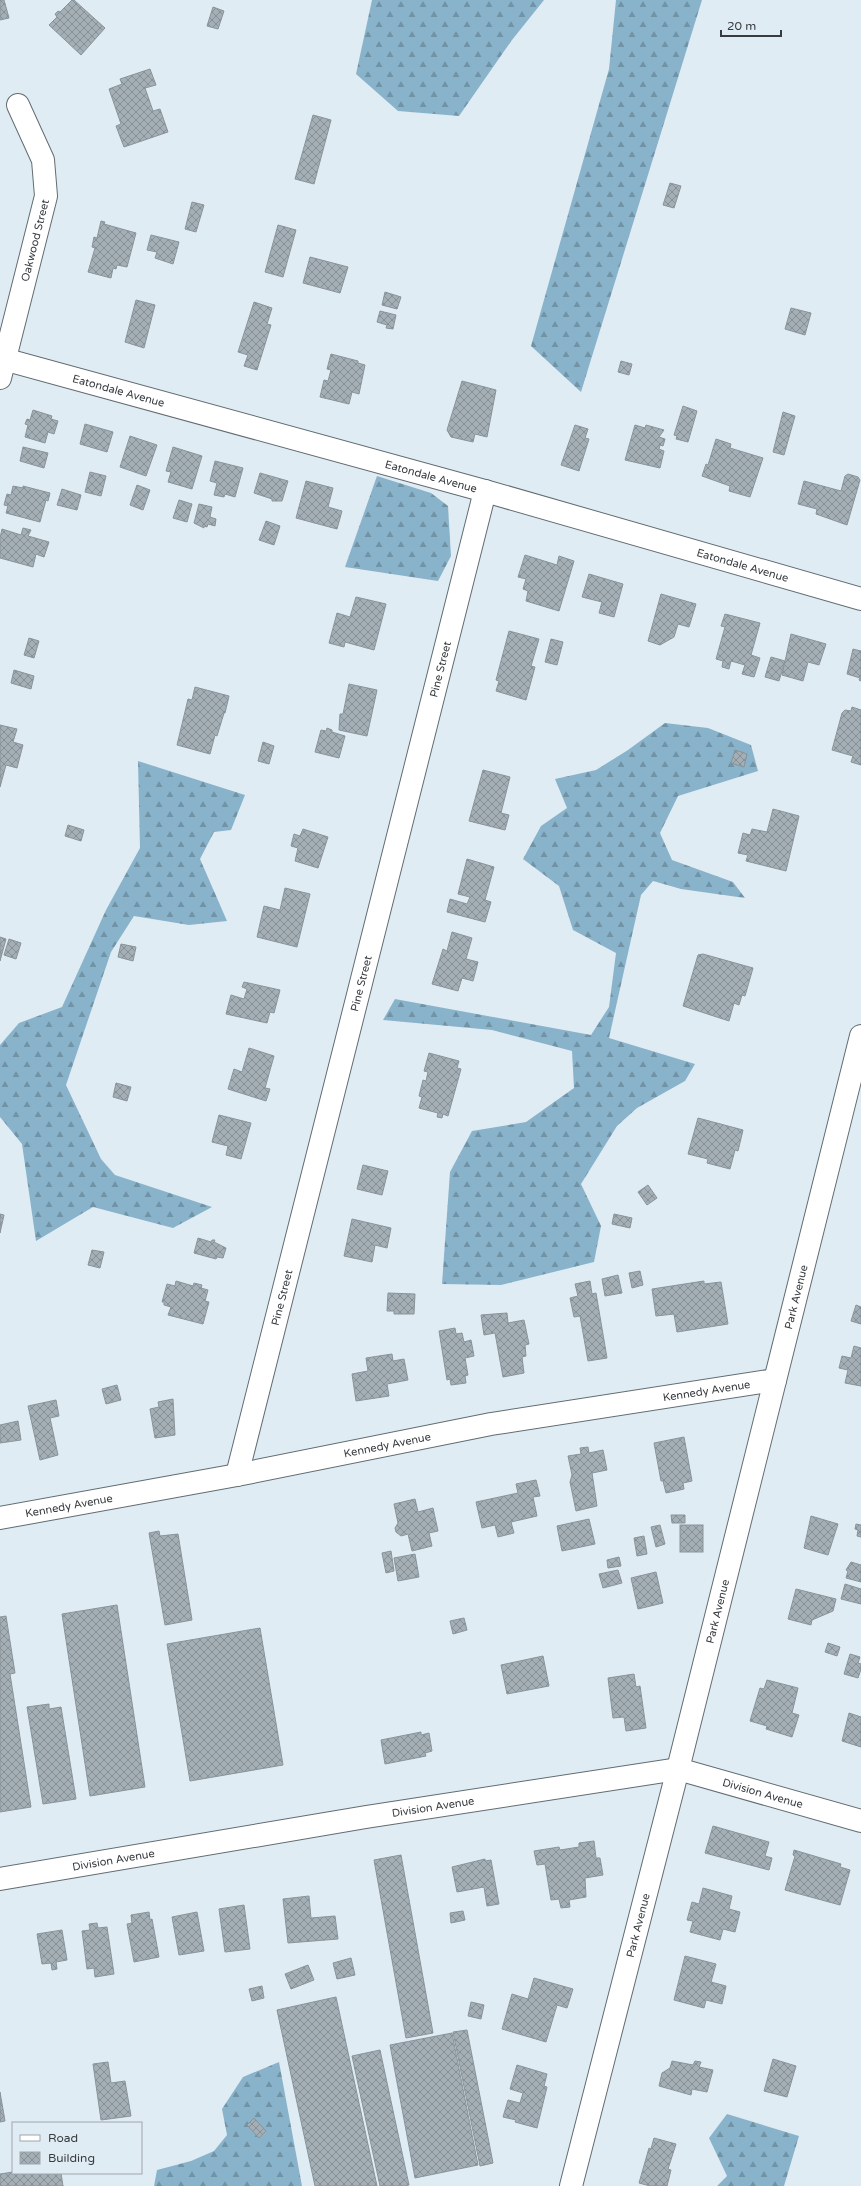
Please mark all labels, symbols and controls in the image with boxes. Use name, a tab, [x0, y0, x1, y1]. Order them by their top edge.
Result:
scale bar	[721, 12, 781, 38]
text: 20 m	[727, 19, 756, 33]
street label: Oakwood Street	[19, 198, 52, 283]
street label: Eatondale Avenue	[71, 372, 166, 410]
street label: Eatondale Avenue	[383, 458, 478, 496]
street label: Eatondale Avenue	[695, 546, 790, 585]
street label: Pine Street	[427, 640, 454, 699]
street label: Pine Street	[348, 954, 375, 1013]
street label: Park Avenue	[782, 1264, 811, 1331]
street label: Pine Street	[269, 1268, 296, 1327]
street label: Kennedy Avenue	[662, 1378, 751, 1404]
street label: Kennedy Avenue	[343, 1430, 432, 1460]
street label: Kennedy Avenue	[24, 1492, 114, 1520]
street label: Park Avenue	[704, 1578, 732, 1645]
street label: Division Avenue	[721, 1776, 804, 1811]
street label: Division Avenue	[391, 1794, 475, 1820]
street label: Division Avenue	[71, 1847, 156, 1874]
street label: Park Avenue	[624, 1892, 653, 1959]
legend	[12, 2122, 142, 2174]
text: Road	[48, 2131, 78, 2145]
text: Building	[48, 2151, 95, 2165]

